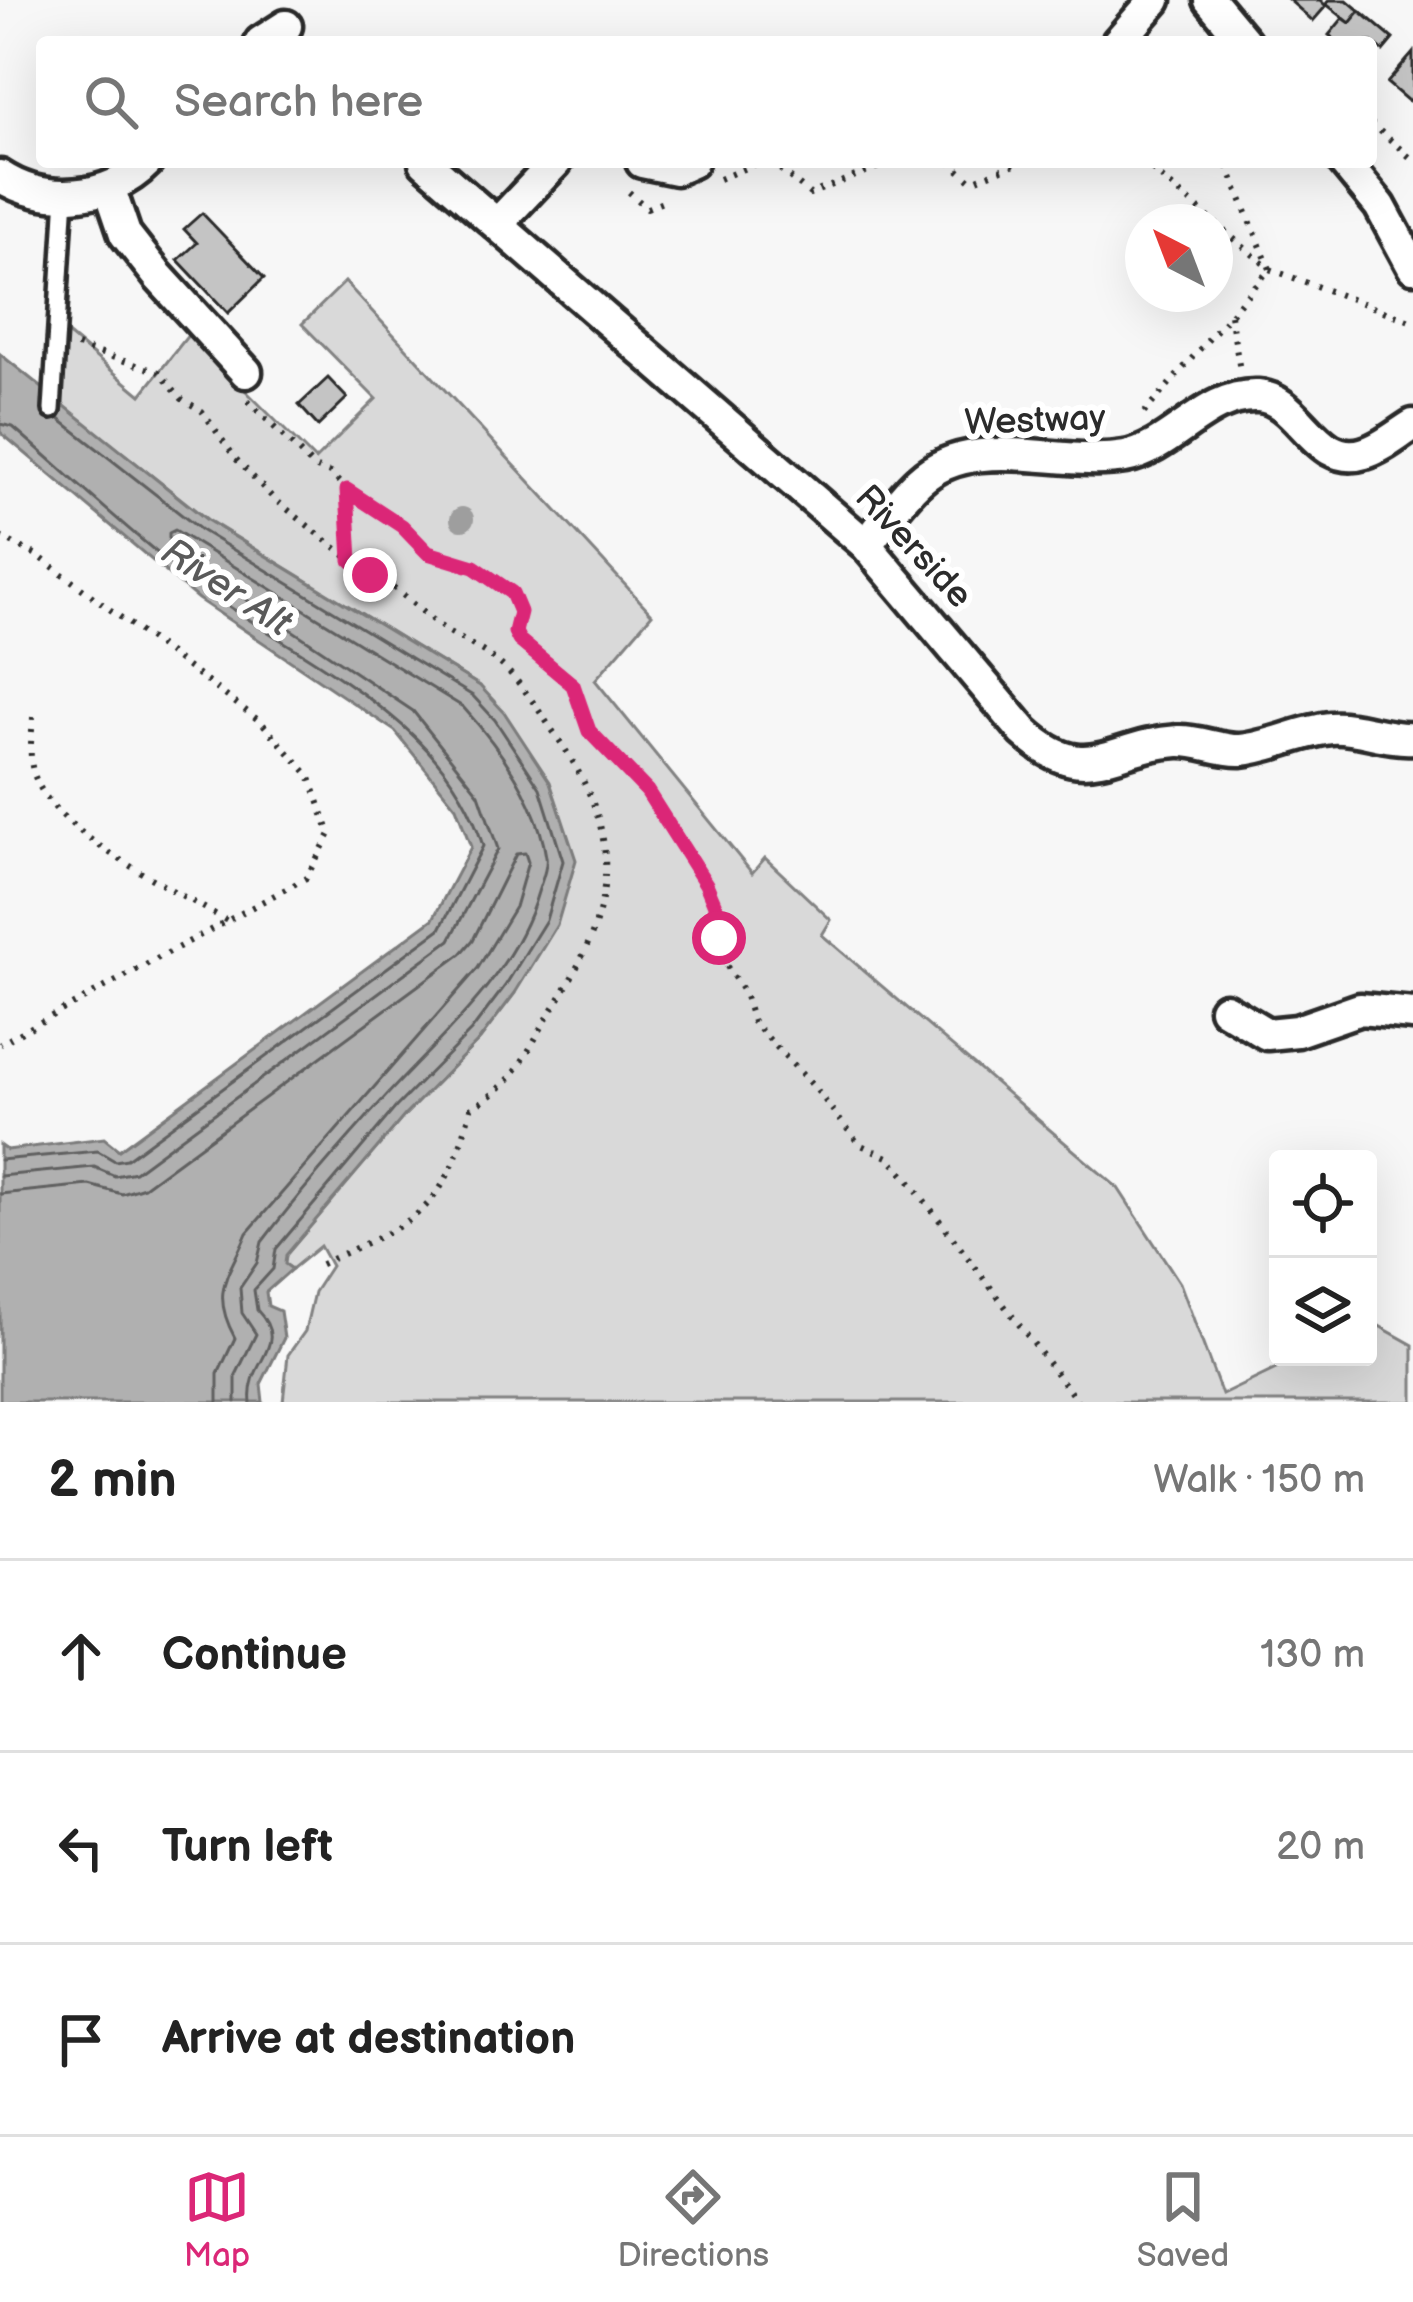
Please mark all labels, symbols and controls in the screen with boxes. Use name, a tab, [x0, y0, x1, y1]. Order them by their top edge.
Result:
search box	[36, 36, 1377, 168]
icon: search	[78, 69, 144, 135]
text: Search here	[174, 75, 423, 130]
north arrow	[1125, 204, 1233, 312]
street label: Westway	[964, 397, 1107, 445]
street label: Riverside	[845, 477, 981, 617]
water label: River Alt	[152, 529, 301, 648]
route end	[343, 548, 397, 602]
route start	[692, 911, 746, 965]
map controls	[1269, 1150, 1377, 1366]
button: locate	[1269, 1150, 1377, 1258]
button: layers	[1269, 1258, 1377, 1366]
text: 2 min	[48, 1450, 177, 1511]
text: Walk · 150 m	[1153, 1457, 1365, 1504]
icon: ahead	[48, 1623, 114, 1689]
text: Continue	[162, 1628, 347, 1683]
text: 130 m	[1260, 1632, 1365, 1679]
icon: left	[48, 1815, 114, 1881]
text: Turn left	[162, 1820, 333, 1875]
text: 20 m	[1276, 1824, 1365, 1871]
icon: arrive	[48, 2007, 114, 2073]
text: Arrive at destination	[162, 2012, 575, 2067]
tab: Map	[184, 2164, 250, 2276]
tab: Directions	[617, 2164, 769, 2276]
tab: Saved	[1137, 2164, 1229, 2276]

